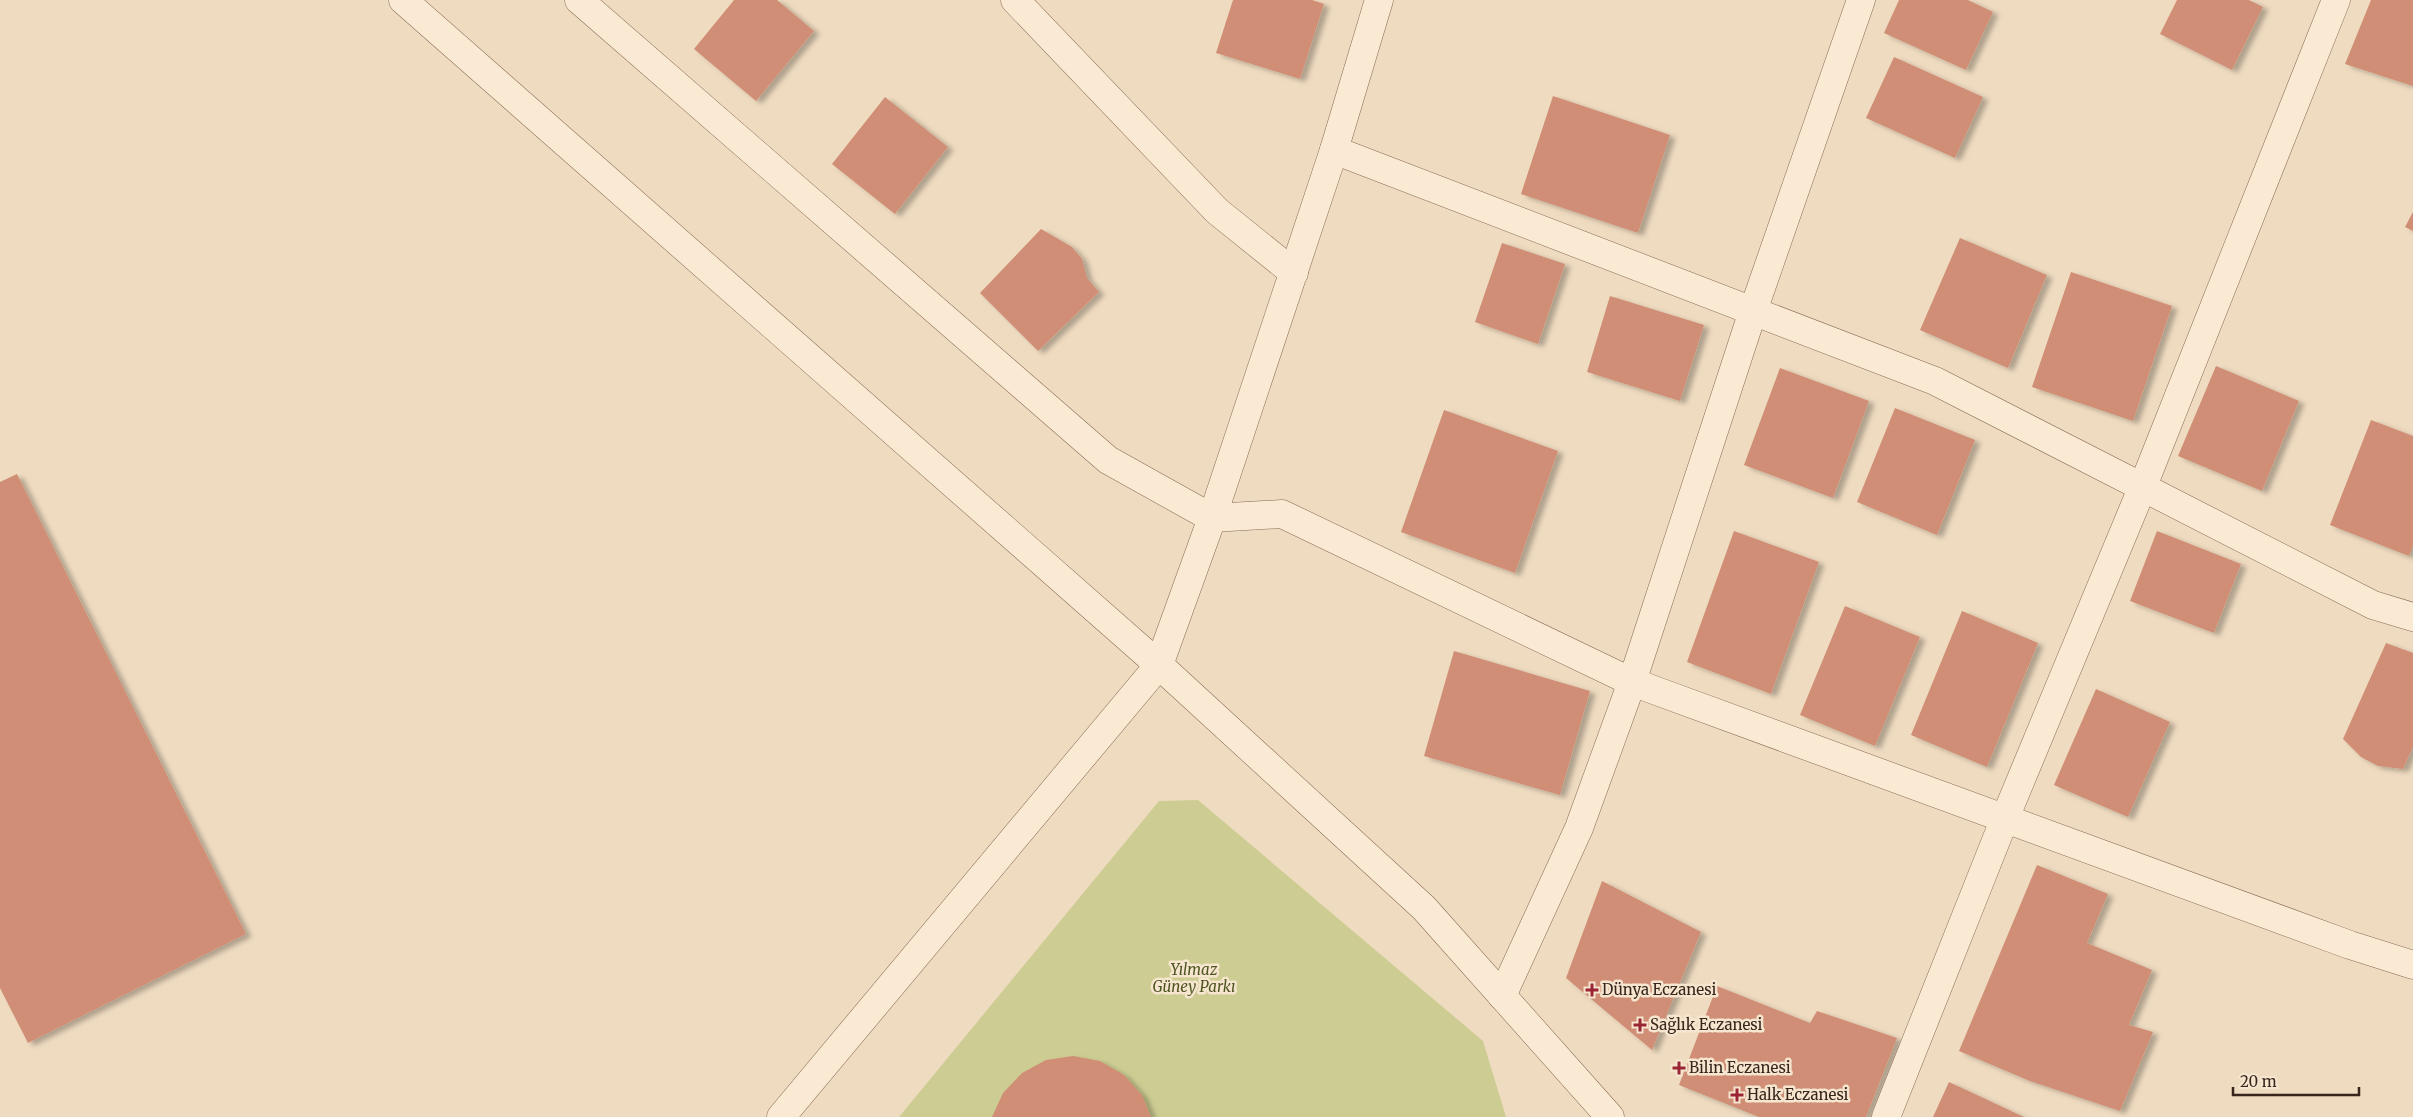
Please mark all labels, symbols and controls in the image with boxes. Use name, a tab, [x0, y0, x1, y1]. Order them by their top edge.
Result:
park label: Yılmaz Güney Parkı	[1153, 960, 1235, 996]
place label: Dünya Eczanesi	[1602, 980, 1716, 999]
marker: Dünya Eczanesi	[1586, 984, 1598, 996]
place label: Sağlık Eczanesi	[1650, 1015, 1763, 1034]
marker: Sağlık Eczanesi	[1634, 1019, 1646, 1031]
place label: Bilin Eczanesi	[1689, 1058, 1791, 1077]
marker: Bilin Eczanesi	[1673, 1062, 1685, 1074]
scale bar	[2233, 1064, 2359, 1096]
text: 20 m	[2240, 1072, 2277, 1091]
place label: Halk Eczanesi	[1747, 1085, 1849, 1104]
marker: Halk Eczanesi	[1731, 1089, 1743, 1101]

